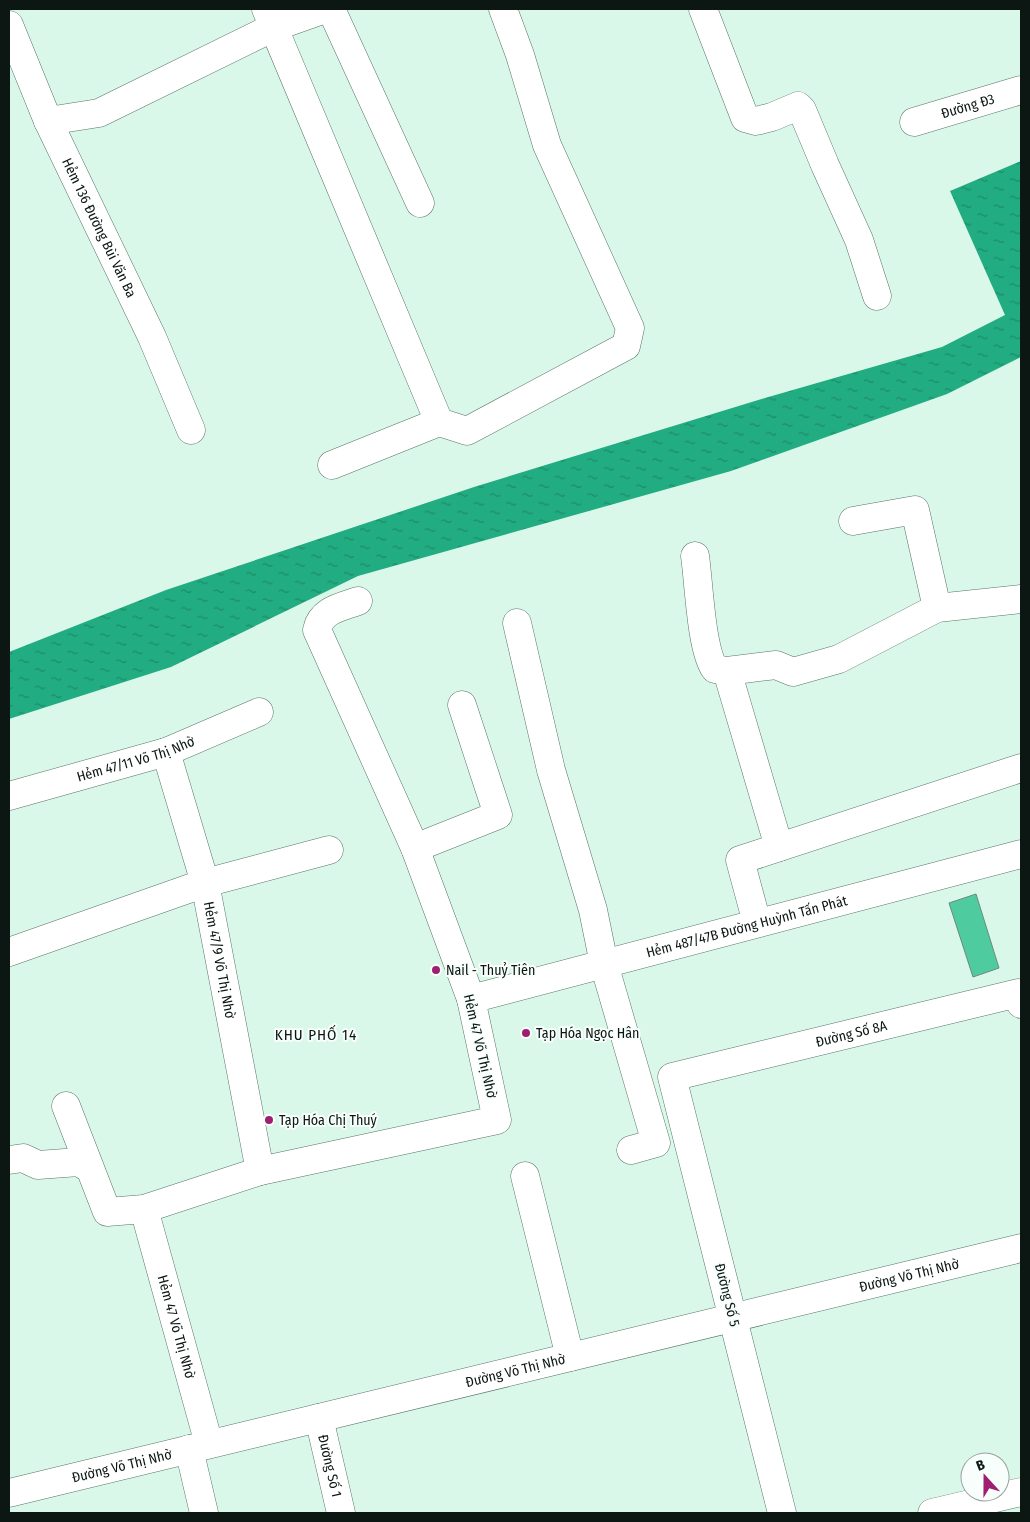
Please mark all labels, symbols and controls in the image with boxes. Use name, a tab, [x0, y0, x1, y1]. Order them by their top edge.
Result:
street label: Đường Đ3	[939, 90, 996, 122]
street label: Hẻm 136 Đường Bùi Văn Ba	[59, 155, 140, 300]
street label: Hẻm 47/11 Võ Thị Nhờ	[75, 732, 197, 785]
street label: Hẻm 487/47B Đường Huỳnh Tấn Phát	[644, 892, 849, 961]
street label: Hẻm 47/9 Võ Thị Nhờ	[200, 900, 239, 1020]
place label: Nail - Thuỷ Tiên	[446, 962, 535, 979]
marker: Nail - Thuỷ Tiên	[430, 964, 442, 976]
street label: Hẻm 47 Võ Thị Nhờ	[460, 992, 500, 1100]
street label: Đường Số 8A	[814, 1017, 889, 1050]
district label: KHU PHỐ 14	[275, 1024, 357, 1044]
place label: Tạp Hóa Ngọc Hân	[536, 1025, 639, 1042]
marker: Tạp Hóa Ngọc Hân	[520, 1027, 532, 1039]
place label: Tạp Hóa Chị Thuý	[279, 1112, 378, 1129]
marker: Tạp Hóa Chị Thuý	[263, 1114, 275, 1126]
street label: Đường Võ Thị Nhờ	[857, 1255, 961, 1295]
street label: Đường Số 5	[711, 1261, 744, 1328]
street label: Hẻm 47 Võ Thị Nhờ	[154, 1273, 199, 1381]
street label: Đường Võ Thị Nhờ	[464, 1350, 567, 1391]
street label: Đường Số 1	[315, 1433, 346, 1499]
street label: Đường Võ Thị Nhờ	[70, 1445, 174, 1486]
north arrow	[960, 1452, 1010, 1502]
text: B	[974, 1456, 987, 1475]

